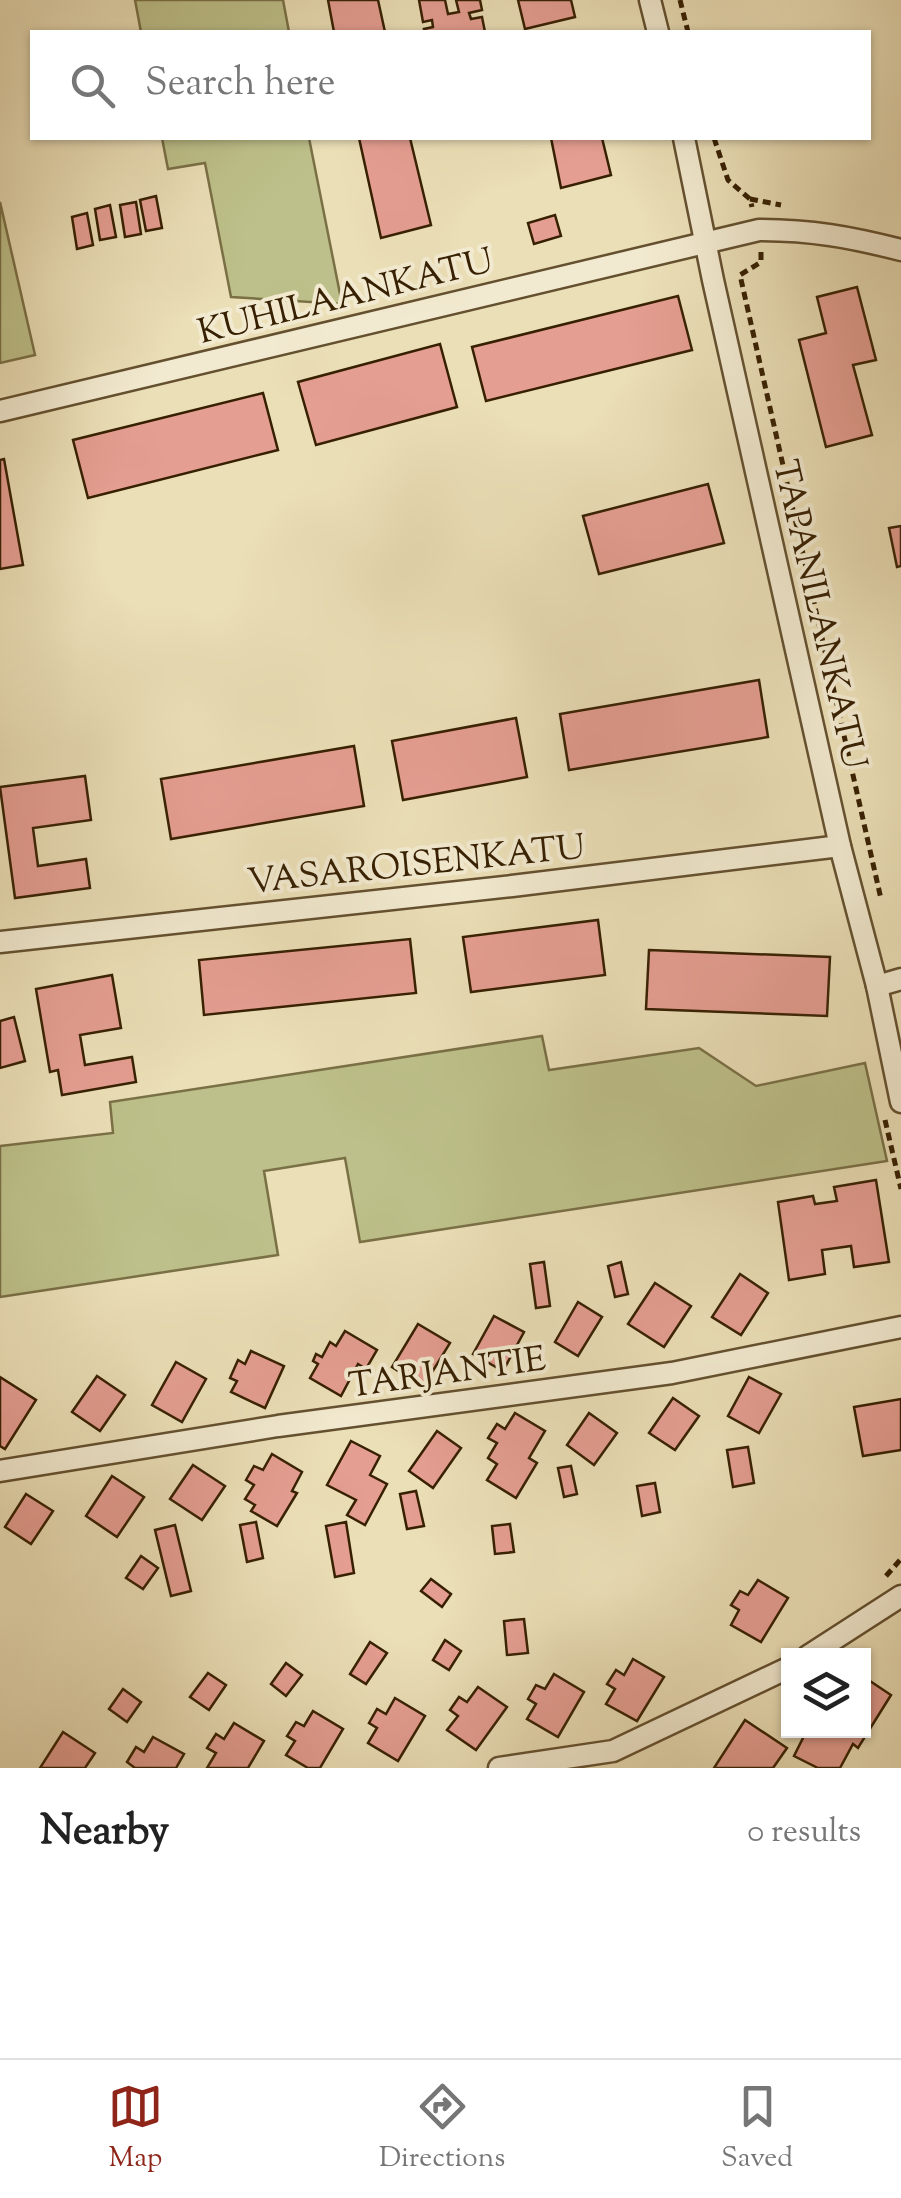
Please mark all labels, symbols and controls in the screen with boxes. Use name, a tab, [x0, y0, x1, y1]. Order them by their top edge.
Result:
search box	[30, 30, 871, 140]
icon: search	[65, 58, 120, 113]
text: Search here	[145, 58, 336, 112]
street label: KUHILAANKATU	[193, 237, 499, 360]
street label: TAPANILANKATU	[757, 455, 878, 774]
street label: VASAROISENKATU	[245, 823, 587, 910]
street label: TARJANTIE	[346, 1335, 549, 1414]
map controls	[781, 1648, 871, 1738]
button: layers	[781, 1648, 871, 1738]
text: Nearby	[40, 1803, 169, 1863]
text: 0 results	[747, 1810, 861, 1856]
tab: Map	[108, 2079, 163, 2179]
tab: Directions	[379, 2079, 505, 2179]
tab: Saved	[721, 2079, 793, 2179]

